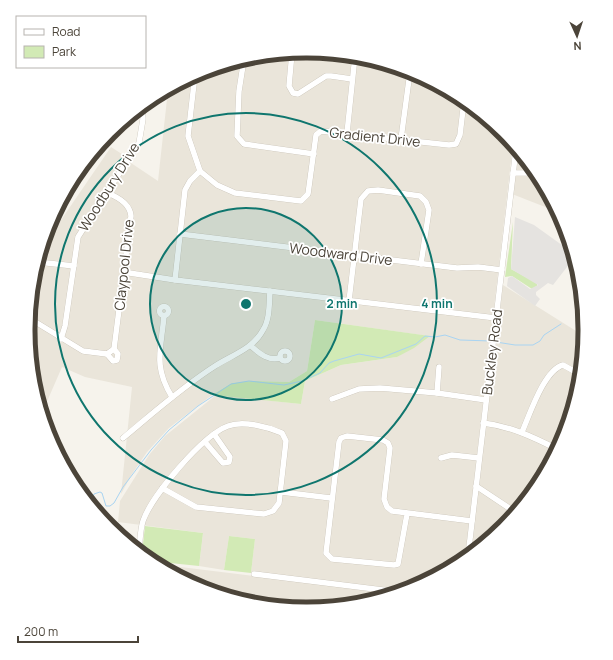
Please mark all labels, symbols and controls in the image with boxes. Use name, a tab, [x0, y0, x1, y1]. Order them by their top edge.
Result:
legend	[16, 16, 146, 68]
north arrow	[557, 16, 597, 56]
text: Road	[52, 23, 80, 40]
text: N	[573, 39, 582, 54]
text: Park	[52, 43, 77, 60]
street label: Gradient Drive	[329, 122, 421, 151]
street label: Woodbury Drive	[74, 139, 144, 235]
street label: Claypool Drive	[109, 218, 138, 312]
street label: Woodward Drive	[288, 238, 394, 269]
text: 2 min	[326, 295, 358, 312]
text: 4 min	[421, 295, 453, 312]
centre of rings	[239, 297, 253, 311]
street label: Buckley Road	[477, 308, 506, 396]
scale bar	[18, 618, 138, 644]
text: 200 m	[24, 623, 58, 640]

